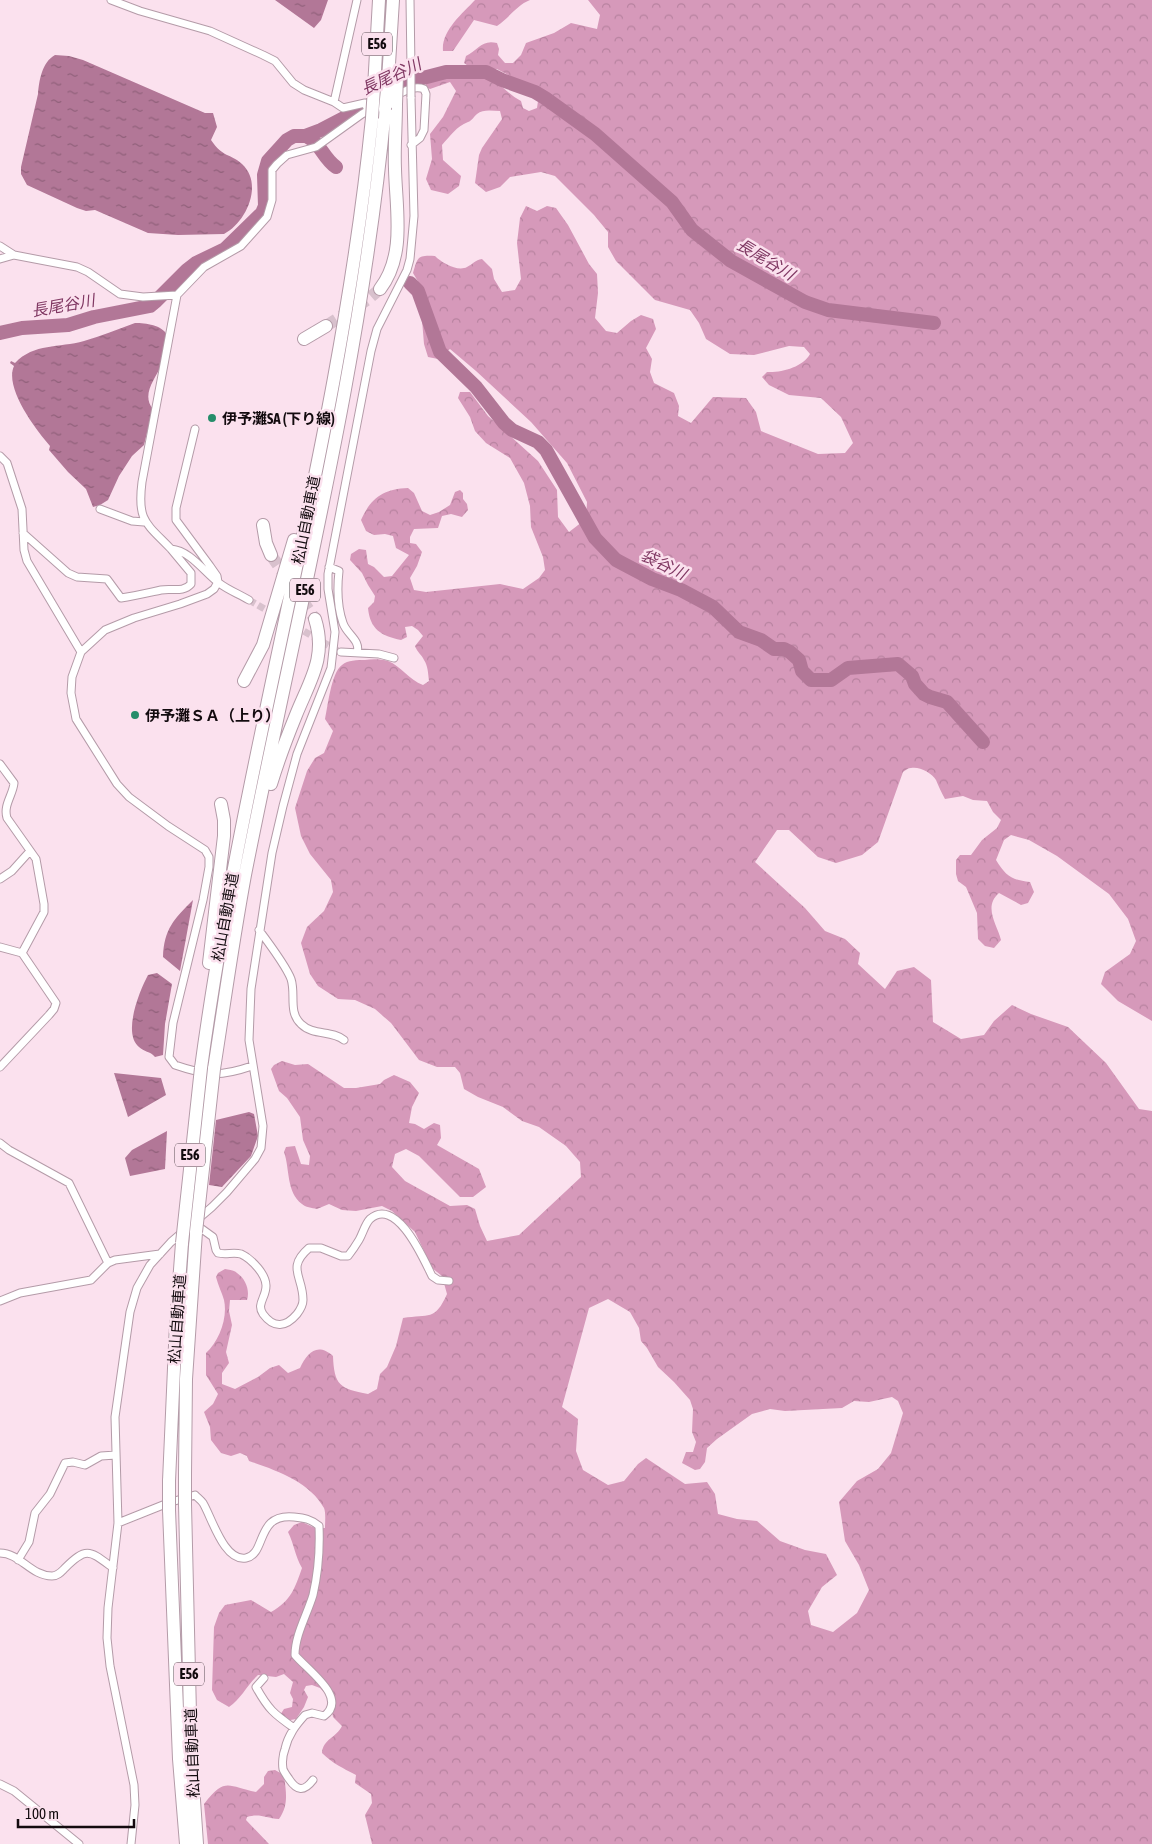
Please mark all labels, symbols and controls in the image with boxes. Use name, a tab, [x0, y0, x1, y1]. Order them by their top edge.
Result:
road number: E56	[362, 33, 392, 56]
water label: 長尾谷川	[358, 53, 426, 98]
water label: 長尾谷川	[734, 235, 800, 284]
water label: 長尾谷川	[30, 290, 98, 319]
place label: 伊予灘SA (下り線)	[222, 410, 335, 427]
marker: 伊予灘SA (下り線)	[206, 412, 218, 424]
street label: 松山自動車道	[289, 474, 323, 566]
water label: 袋谷川	[638, 545, 691, 583]
road number: E56	[290, 578, 320, 602]
place label: 伊予灘ＳＡ（上り）	[145, 707, 280, 724]
marker: 伊予灘ＳＡ（上り）	[129, 709, 141, 721]
street label: 松山自動車道	[209, 871, 241, 963]
road number: E56	[175, 1144, 205, 1166]
street label: 松山自動車道	[165, 1274, 189, 1364]
road number: E56	[174, 1662, 204, 1686]
street label: 松山自動車道	[182, 1708, 202, 1798]
scale bar	[18, 1796, 134, 1828]
text: 100 m	[25, 1805, 59, 1822]

